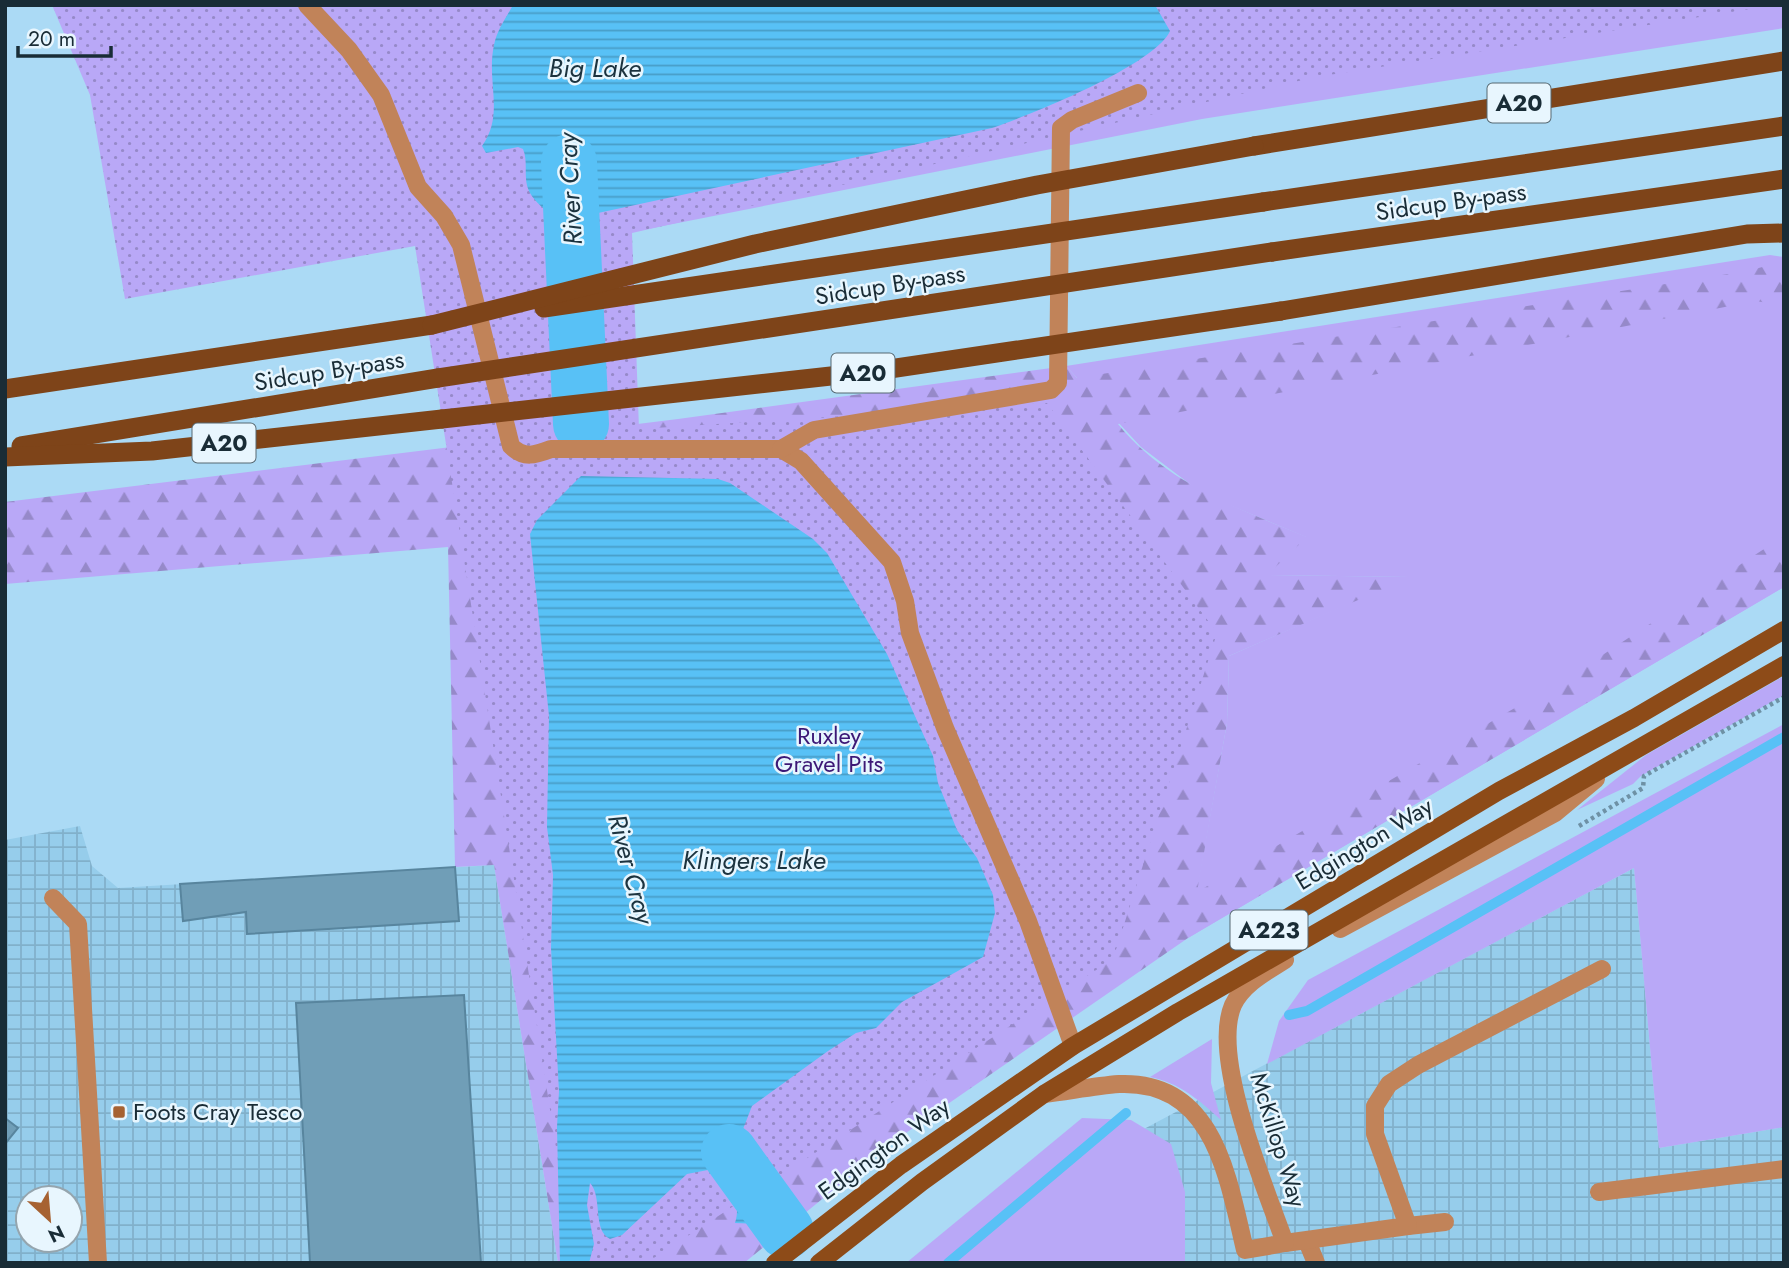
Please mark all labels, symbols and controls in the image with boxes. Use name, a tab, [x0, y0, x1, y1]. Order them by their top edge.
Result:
scale bar	[18, 14, 110, 58]
text: 20 m	[28, 24, 75, 54]
water label: Big Lake	[549, 49, 641, 87]
road number: A20	[1488, 83, 1550, 122]
water label: River Cray	[548, 130, 592, 246]
street label: Sidcup By-pass	[1373, 174, 1528, 229]
street label: Sidcup By-pass	[812, 255, 968, 314]
street label: Sidcup By-pass	[251, 341, 407, 400]
road number: A20	[832, 354, 894, 392]
road number: A20	[192, 424, 256, 462]
park label: Ruxley Gravel Pits	[775, 718, 883, 781]
street label: Edgington Way	[1288, 788, 1440, 899]
water label: River Cray	[598, 810, 664, 930]
water label: Klingers Lake	[682, 841, 826, 879]
road number: A223	[1230, 911, 1308, 950]
street label: McKillop Way	[1241, 1068, 1316, 1212]
street label: Edgington Way	[811, 1089, 957, 1208]
place label: Foots Cray Tesco	[133, 1094, 302, 1129]
marker: Foots Cray Tesco	[111, 1104, 127, 1120]
north arrow	[14, 1184, 84, 1254]
text: N	[44, 1218, 69, 1249]

